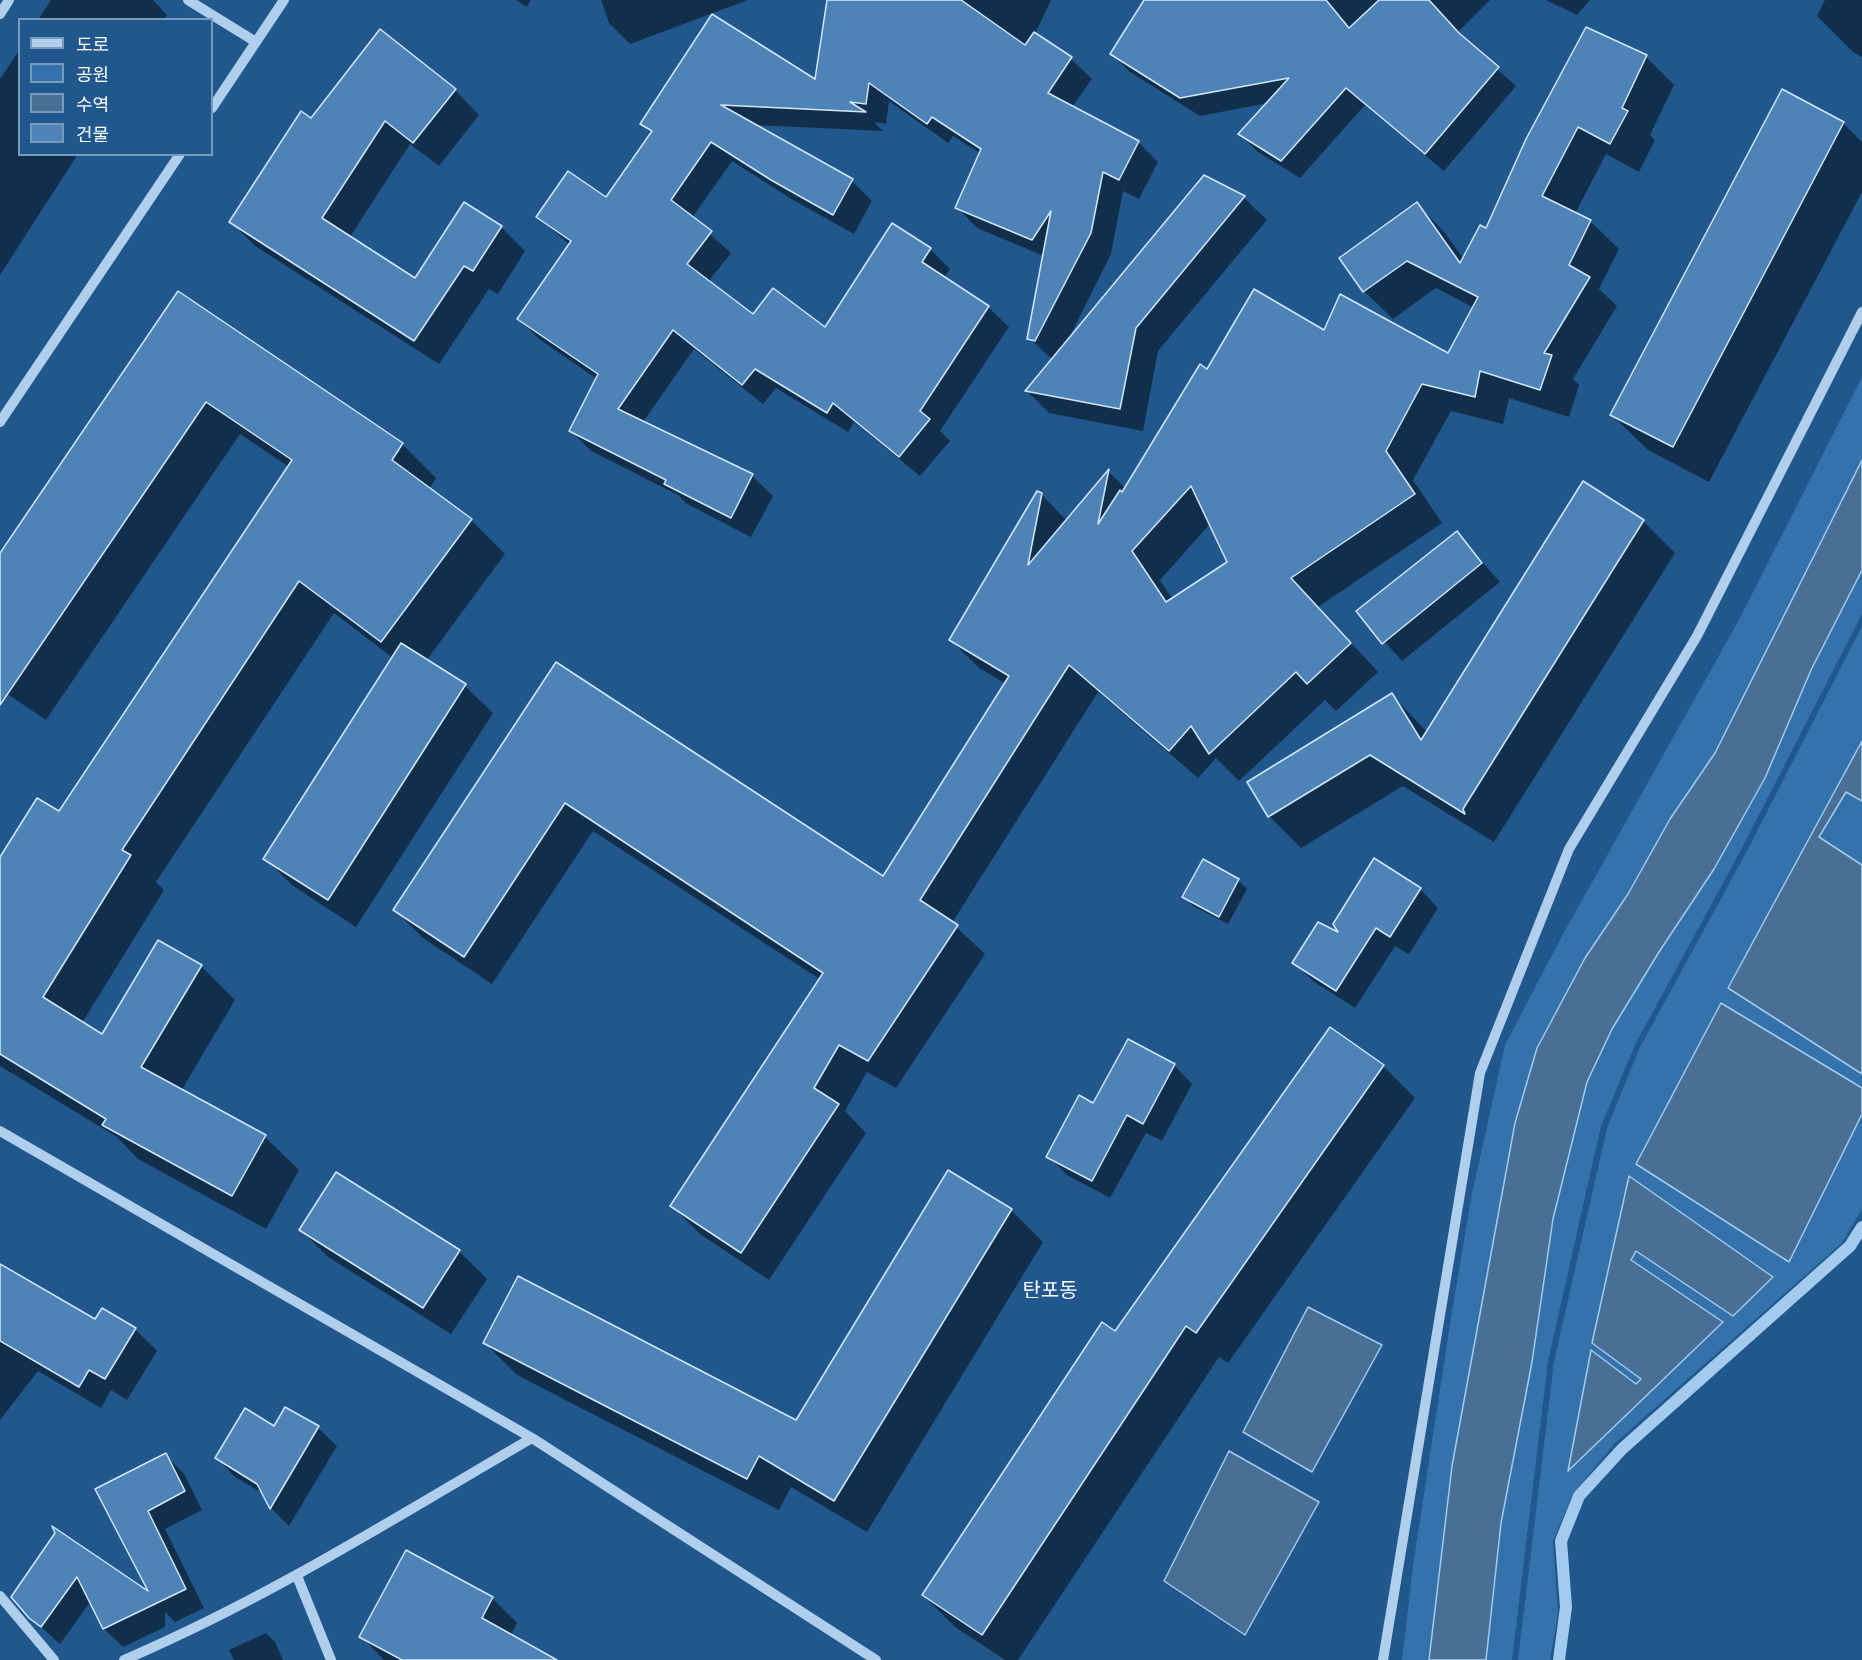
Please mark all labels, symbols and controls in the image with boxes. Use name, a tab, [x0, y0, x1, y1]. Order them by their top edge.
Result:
legend	[18, 18, 213, 156]
text: 도로	[76, 34, 109, 56]
text: 공원	[76, 64, 109, 86]
text: 수역	[76, 94, 109, 116]
text: 건물	[76, 124, 109, 146]
district label: 탄포동	[1022, 1279, 1078, 1303]

